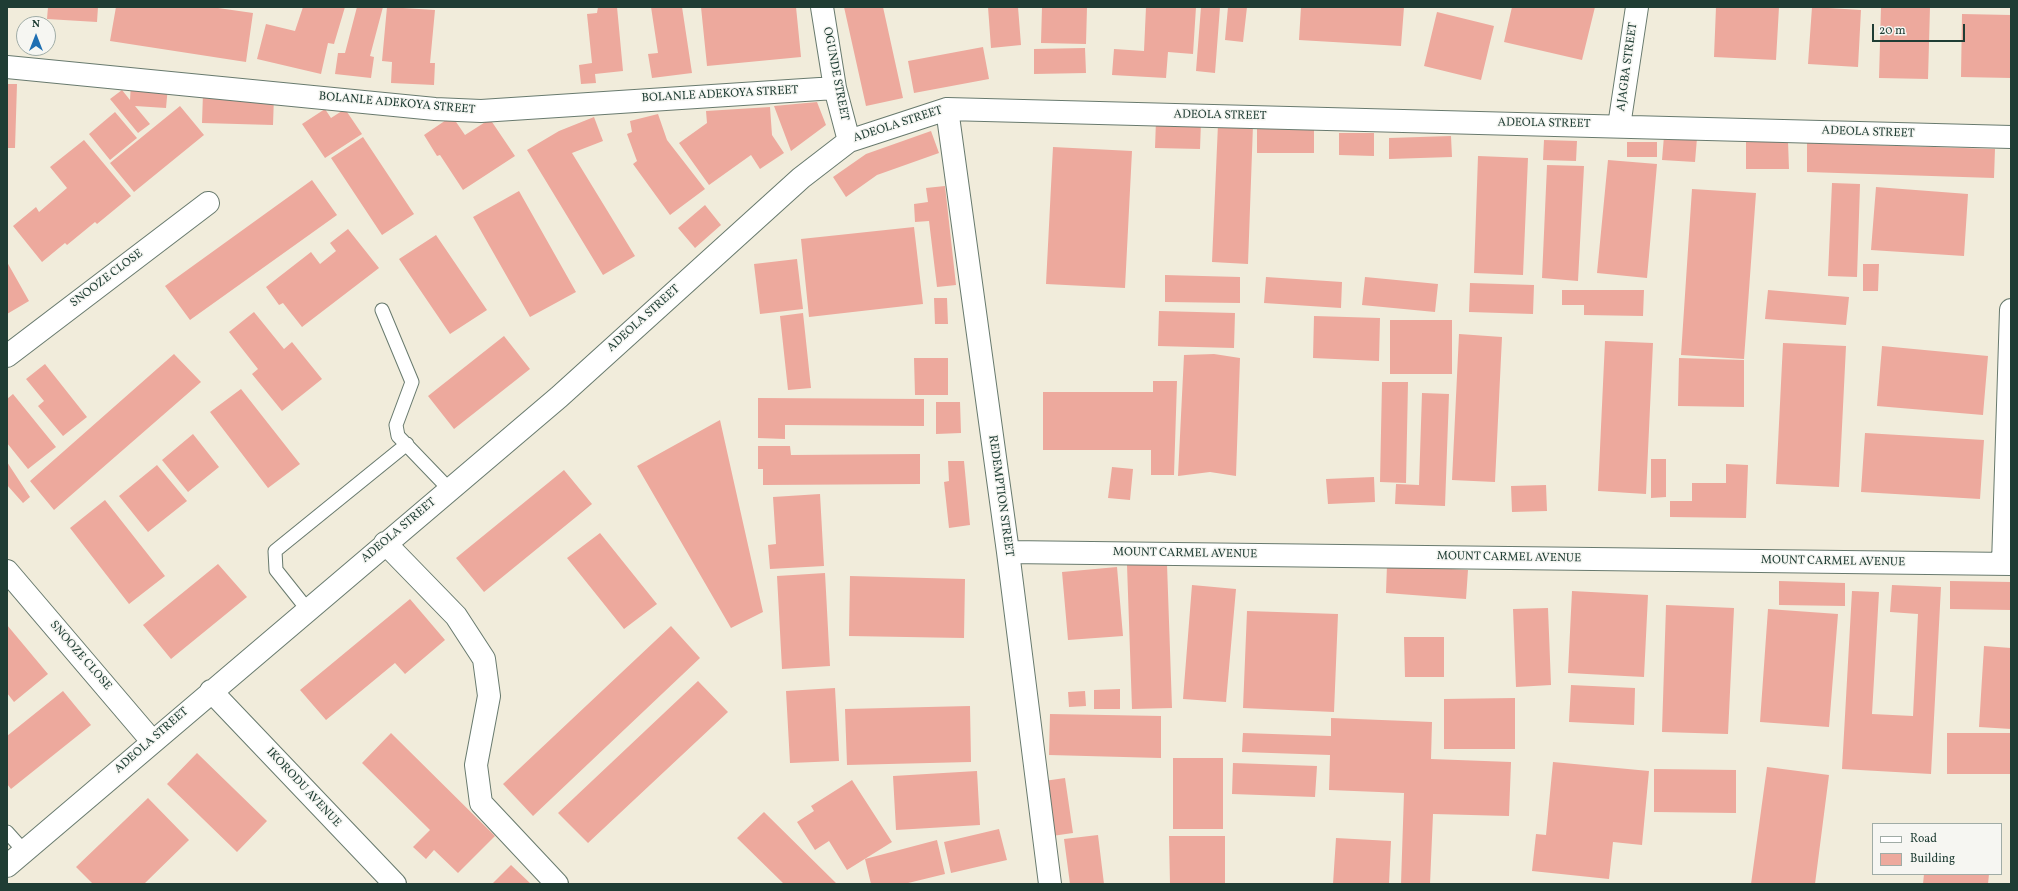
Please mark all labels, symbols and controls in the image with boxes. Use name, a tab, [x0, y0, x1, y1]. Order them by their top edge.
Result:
north arrow	[16, 16, 56, 56]
scale bar	[1874, 16, 1967, 42]
text: N	[32, 17, 40, 32]
street label: AJAGBA STREET	[1615, 22, 1641, 112]
text: 20 m	[1879, 23, 1906, 39]
street label: OGUNDE STREET	[819, 26, 851, 122]
street label: BOLANLE ADEKOYA STREET	[641, 84, 799, 106]
street label: BOLANLE ADEKOYA STREET	[318, 90, 476, 118]
street label: ADEOLA STREET	[852, 104, 944, 146]
street label: ADEOLA STREET	[1173, 108, 1267, 124]
street label: ADEOLA STREET	[1497, 116, 1591, 132]
street label: ADEOLA STREET	[1821, 124, 1915, 142]
street label: SNOOZE CLOSE	[68, 247, 146, 311]
street label: ADEOLA STREET	[605, 283, 683, 355]
street label: REDEMPTION STREET	[984, 434, 1016, 558]
street label: ADEOLA STREET	[359, 496, 439, 566]
street label: MOUNT CARMEL AVENUE	[1113, 546, 1257, 562]
street label: MOUNT CARMEL AVENUE	[1437, 550, 1581, 566]
street label: MOUNT CARMEL AVENUE	[1761, 554, 1905, 570]
street label: SNOOZE CLOSE	[46, 618, 114, 694]
street label: ADEOLA STREET	[112, 705, 192, 777]
street label: IKORODU AVENUE	[262, 745, 344, 831]
legend	[1872, 823, 2002, 875]
text: Road	[1910, 831, 1937, 847]
text: Building	[1910, 851, 1955, 867]

